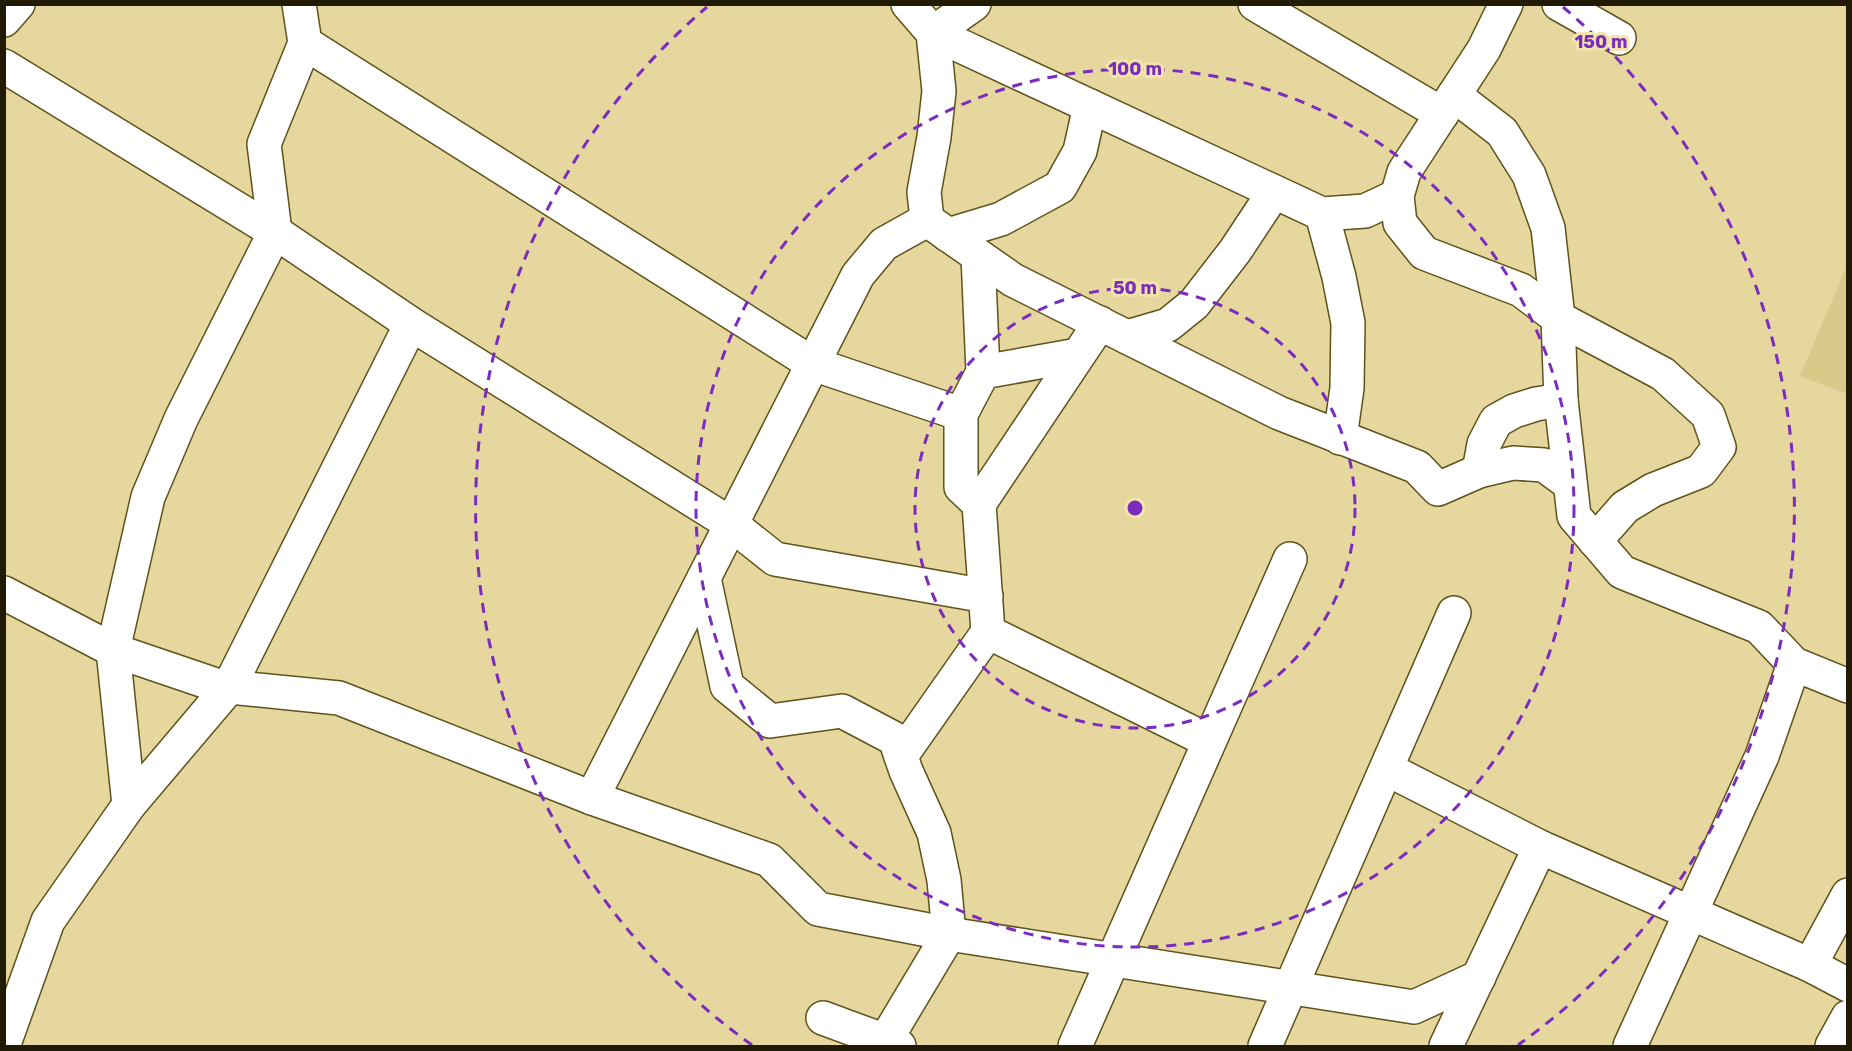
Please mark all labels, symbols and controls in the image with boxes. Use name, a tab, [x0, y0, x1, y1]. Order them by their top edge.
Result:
text: 150 m	[1574, 31, 1628, 53]
text: 100 m	[1108, 58, 1162, 80]
text: 50 m	[1113, 277, 1157, 299]
centre of rings	[1125, 498, 1145, 518]

